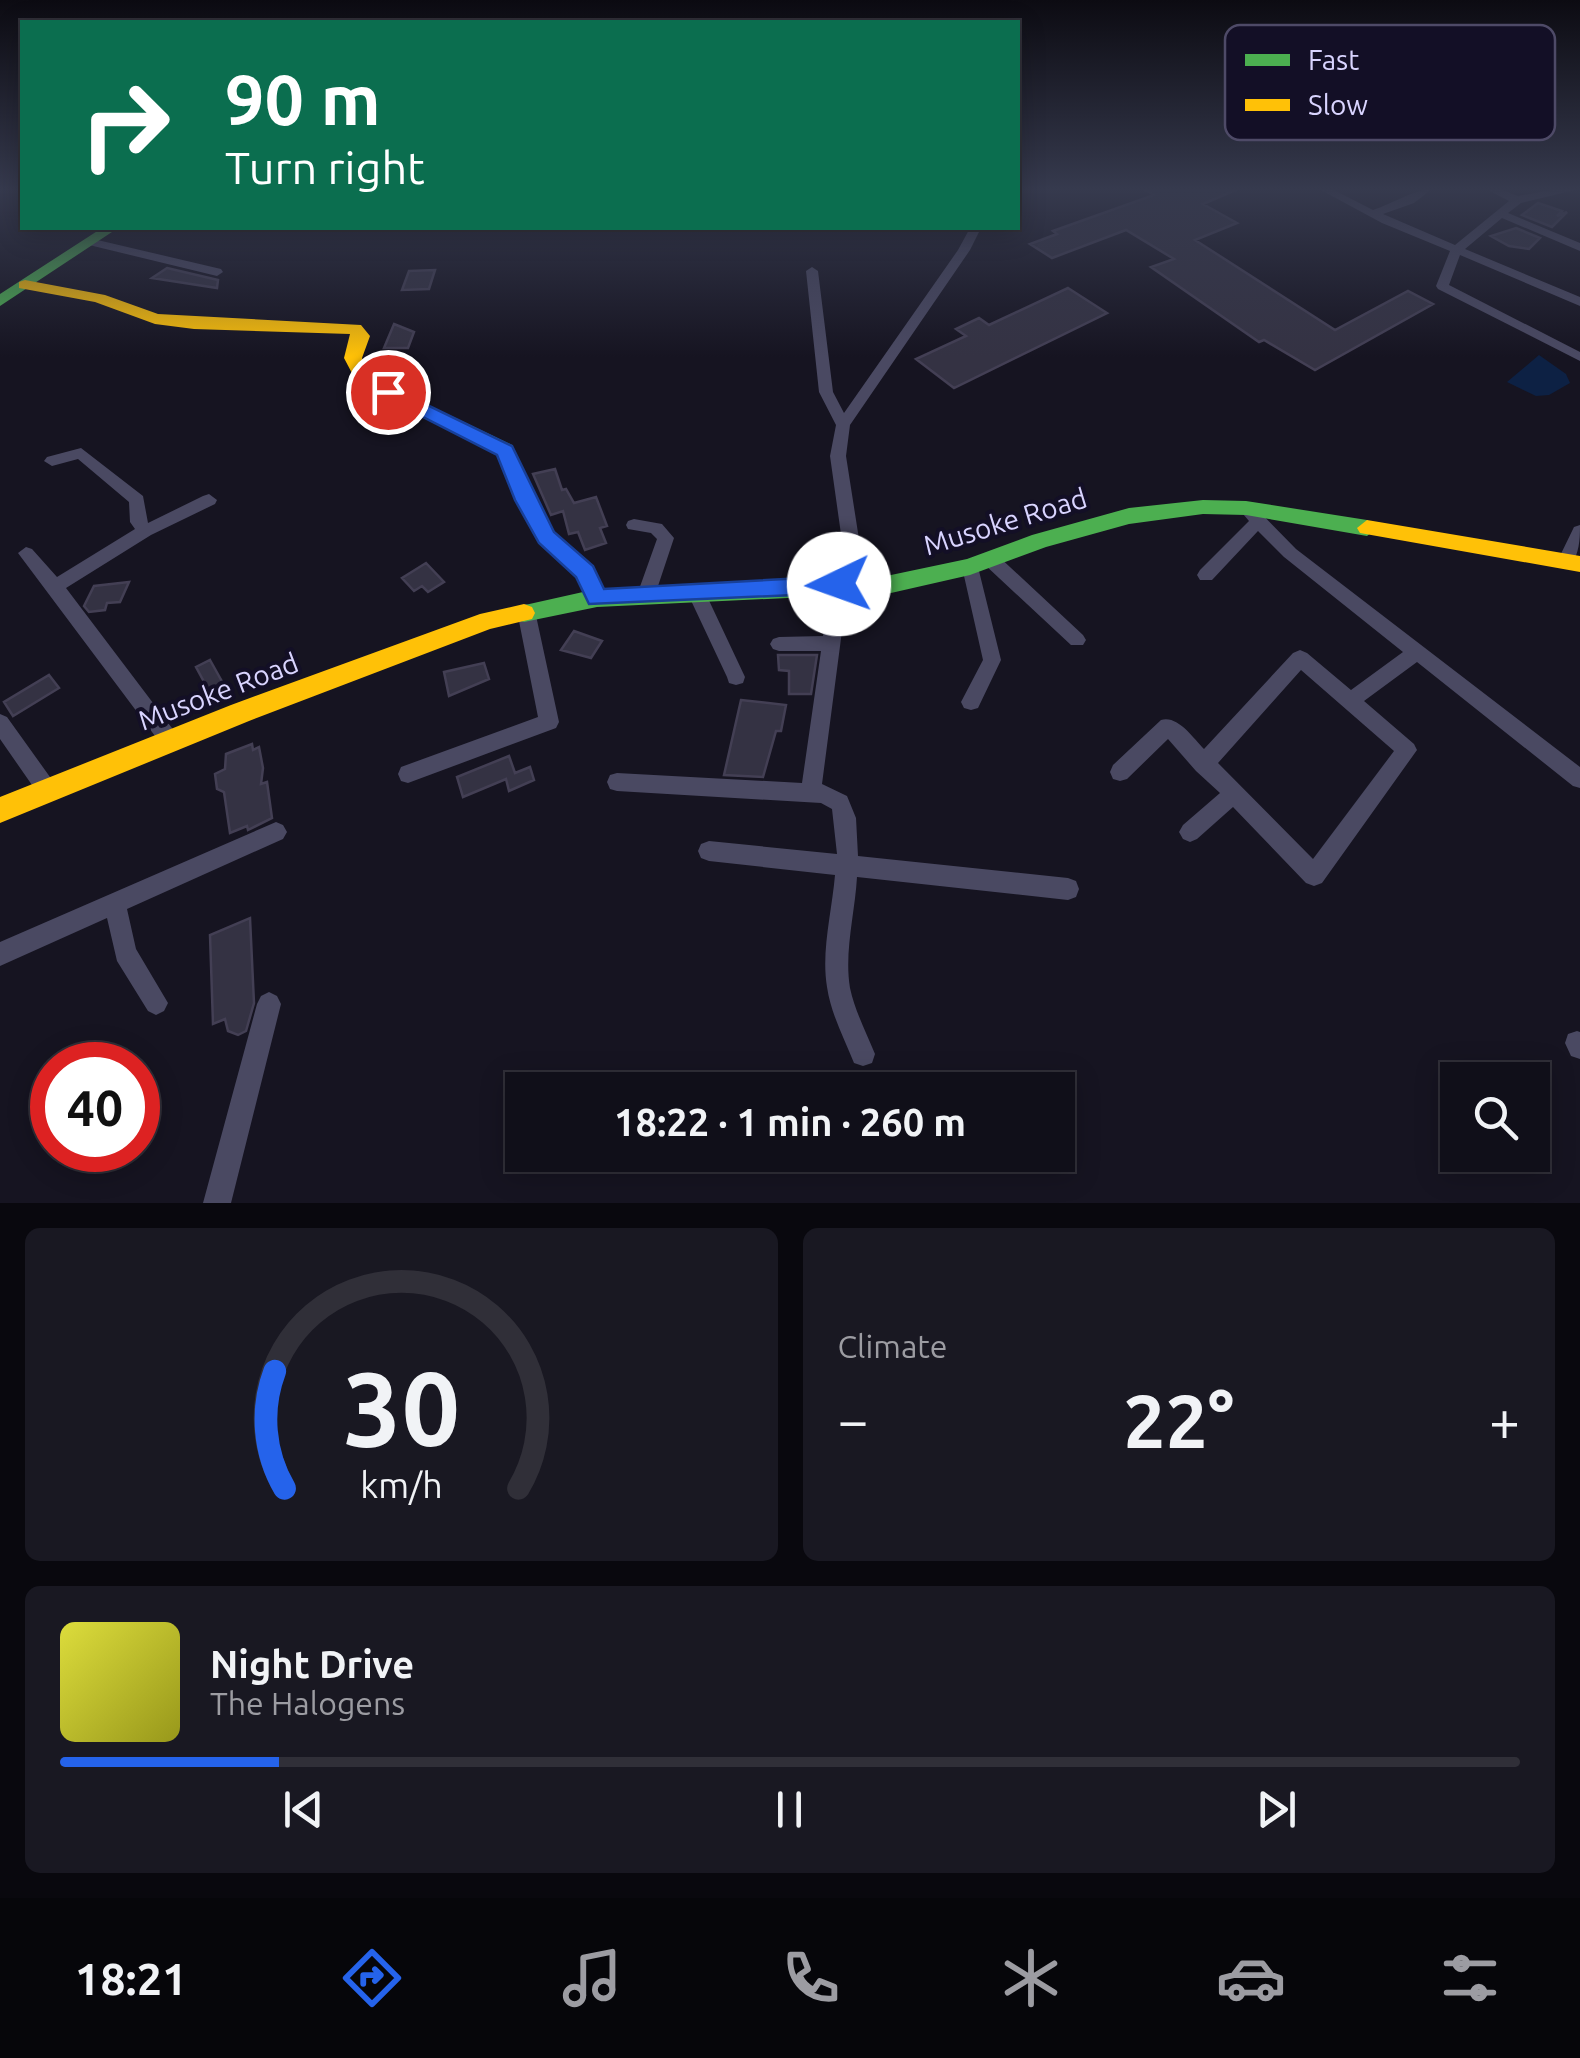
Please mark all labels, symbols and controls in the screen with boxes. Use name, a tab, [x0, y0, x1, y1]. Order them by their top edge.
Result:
legend	[1225, 25, 1555, 140]
text: Fast	[1308, 44, 1359, 75]
icon: right	[60, 60, 190, 190]
text: 90 m	[225, 60, 381, 138]
text: Slow	[1308, 89, 1368, 120]
text: Turn right	[225, 142, 425, 193]
pin	[346, 350, 431, 435]
icon: arrive	[361, 365, 416, 420]
street label: Musoke Road	[920, 481, 1090, 561]
position arrow	[787, 532, 891, 636]
street label: Musoke Road	[134, 646, 302, 736]
speed limit sign: 40	[30, 1042, 160, 1172]
map controls	[1440, 1062, 1550, 1172]
button: search	[1440, 1062, 1550, 1172]
text: 18:22 · 1 min · 260 m	[614, 1101, 966, 1143]
text: Climate	[838, 1328, 948, 1364]
text: 30	[343, 1349, 460, 1466]
text: 22°	[1123, 1378, 1234, 1462]
text: −	[838, 1389, 869, 1450]
text: +	[1489, 1389, 1520, 1450]
text: km/h	[360, 1465, 443, 1505]
text: Night Drive	[210, 1643, 414, 1685]
text: The Halogens	[210, 1685, 405, 1721]
icon: previous	[276, 1782, 331, 1837]
icon: pause	[762, 1782, 817, 1837]
icon: next	[1249, 1782, 1304, 1837]
icon: directions	[337, 1943, 407, 2013]
icon: music	[557, 1943, 627, 2013]
icon: phone	[776, 1943, 846, 2013]
icon: climate	[996, 1943, 1066, 2013]
icon: car	[1216, 1943, 1286, 2013]
icon: filters	[1435, 1943, 1505, 2013]
text: 18:21	[75, 1953, 187, 2004]

